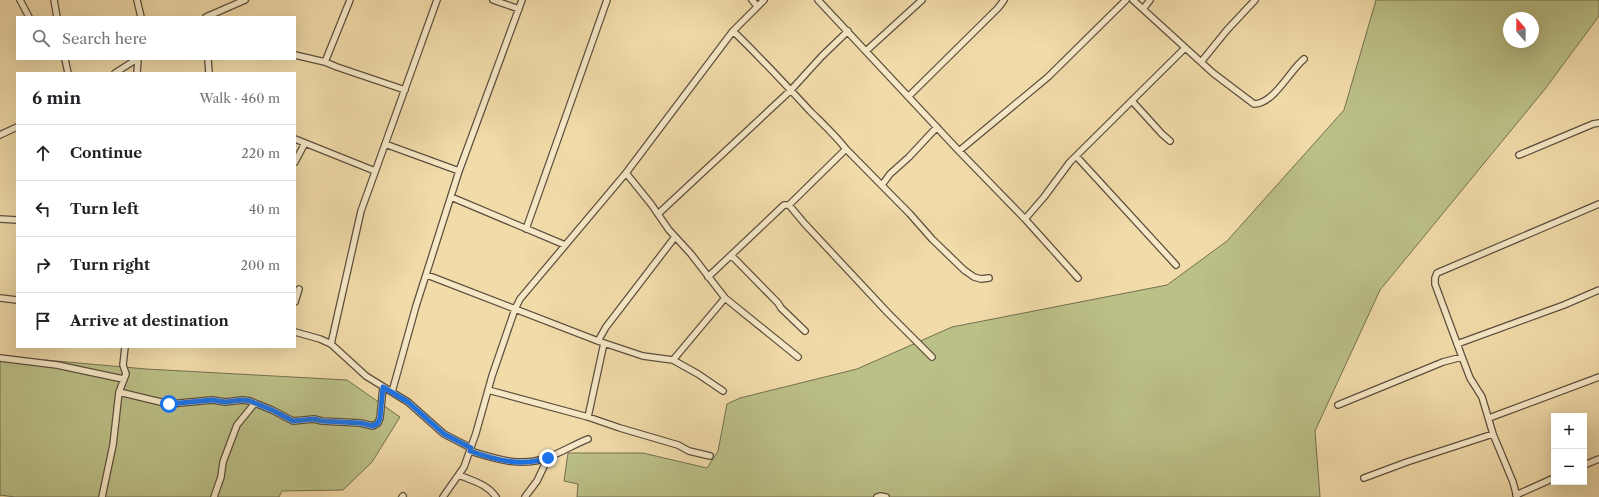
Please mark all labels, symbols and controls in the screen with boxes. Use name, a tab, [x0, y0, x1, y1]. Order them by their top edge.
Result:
north arrow	[1503, 12, 1539, 48]
search box	[16, 16, 296, 60]
icon: search	[30, 27, 52, 49]
text: Search here	[62, 29, 147, 48]
text: 6 min	[32, 88, 81, 108]
text: Walk · 460 m	[199, 90, 280, 106]
icon: ahead	[32, 142, 54, 164]
text: Continue	[70, 143, 142, 162]
text: 220 m	[241, 145, 280, 161]
icon: left	[32, 198, 54, 220]
text: Turn left	[70, 199, 139, 218]
text: 40 m	[249, 201, 280, 217]
icon: right	[32, 254, 54, 276]
text: Turn right	[70, 255, 150, 274]
text: 200 m	[240, 257, 280, 273]
icon: arrive	[32, 310, 54, 332]
text: Arrive at destination	[70, 311, 229, 330]
route start	[160, 395, 178, 413]
map controls	[1551, 413, 1587, 485]
button: +	[1551, 413, 1587, 449]
route end	[539, 449, 557, 467]
button: −	[1551, 449, 1587, 485]

